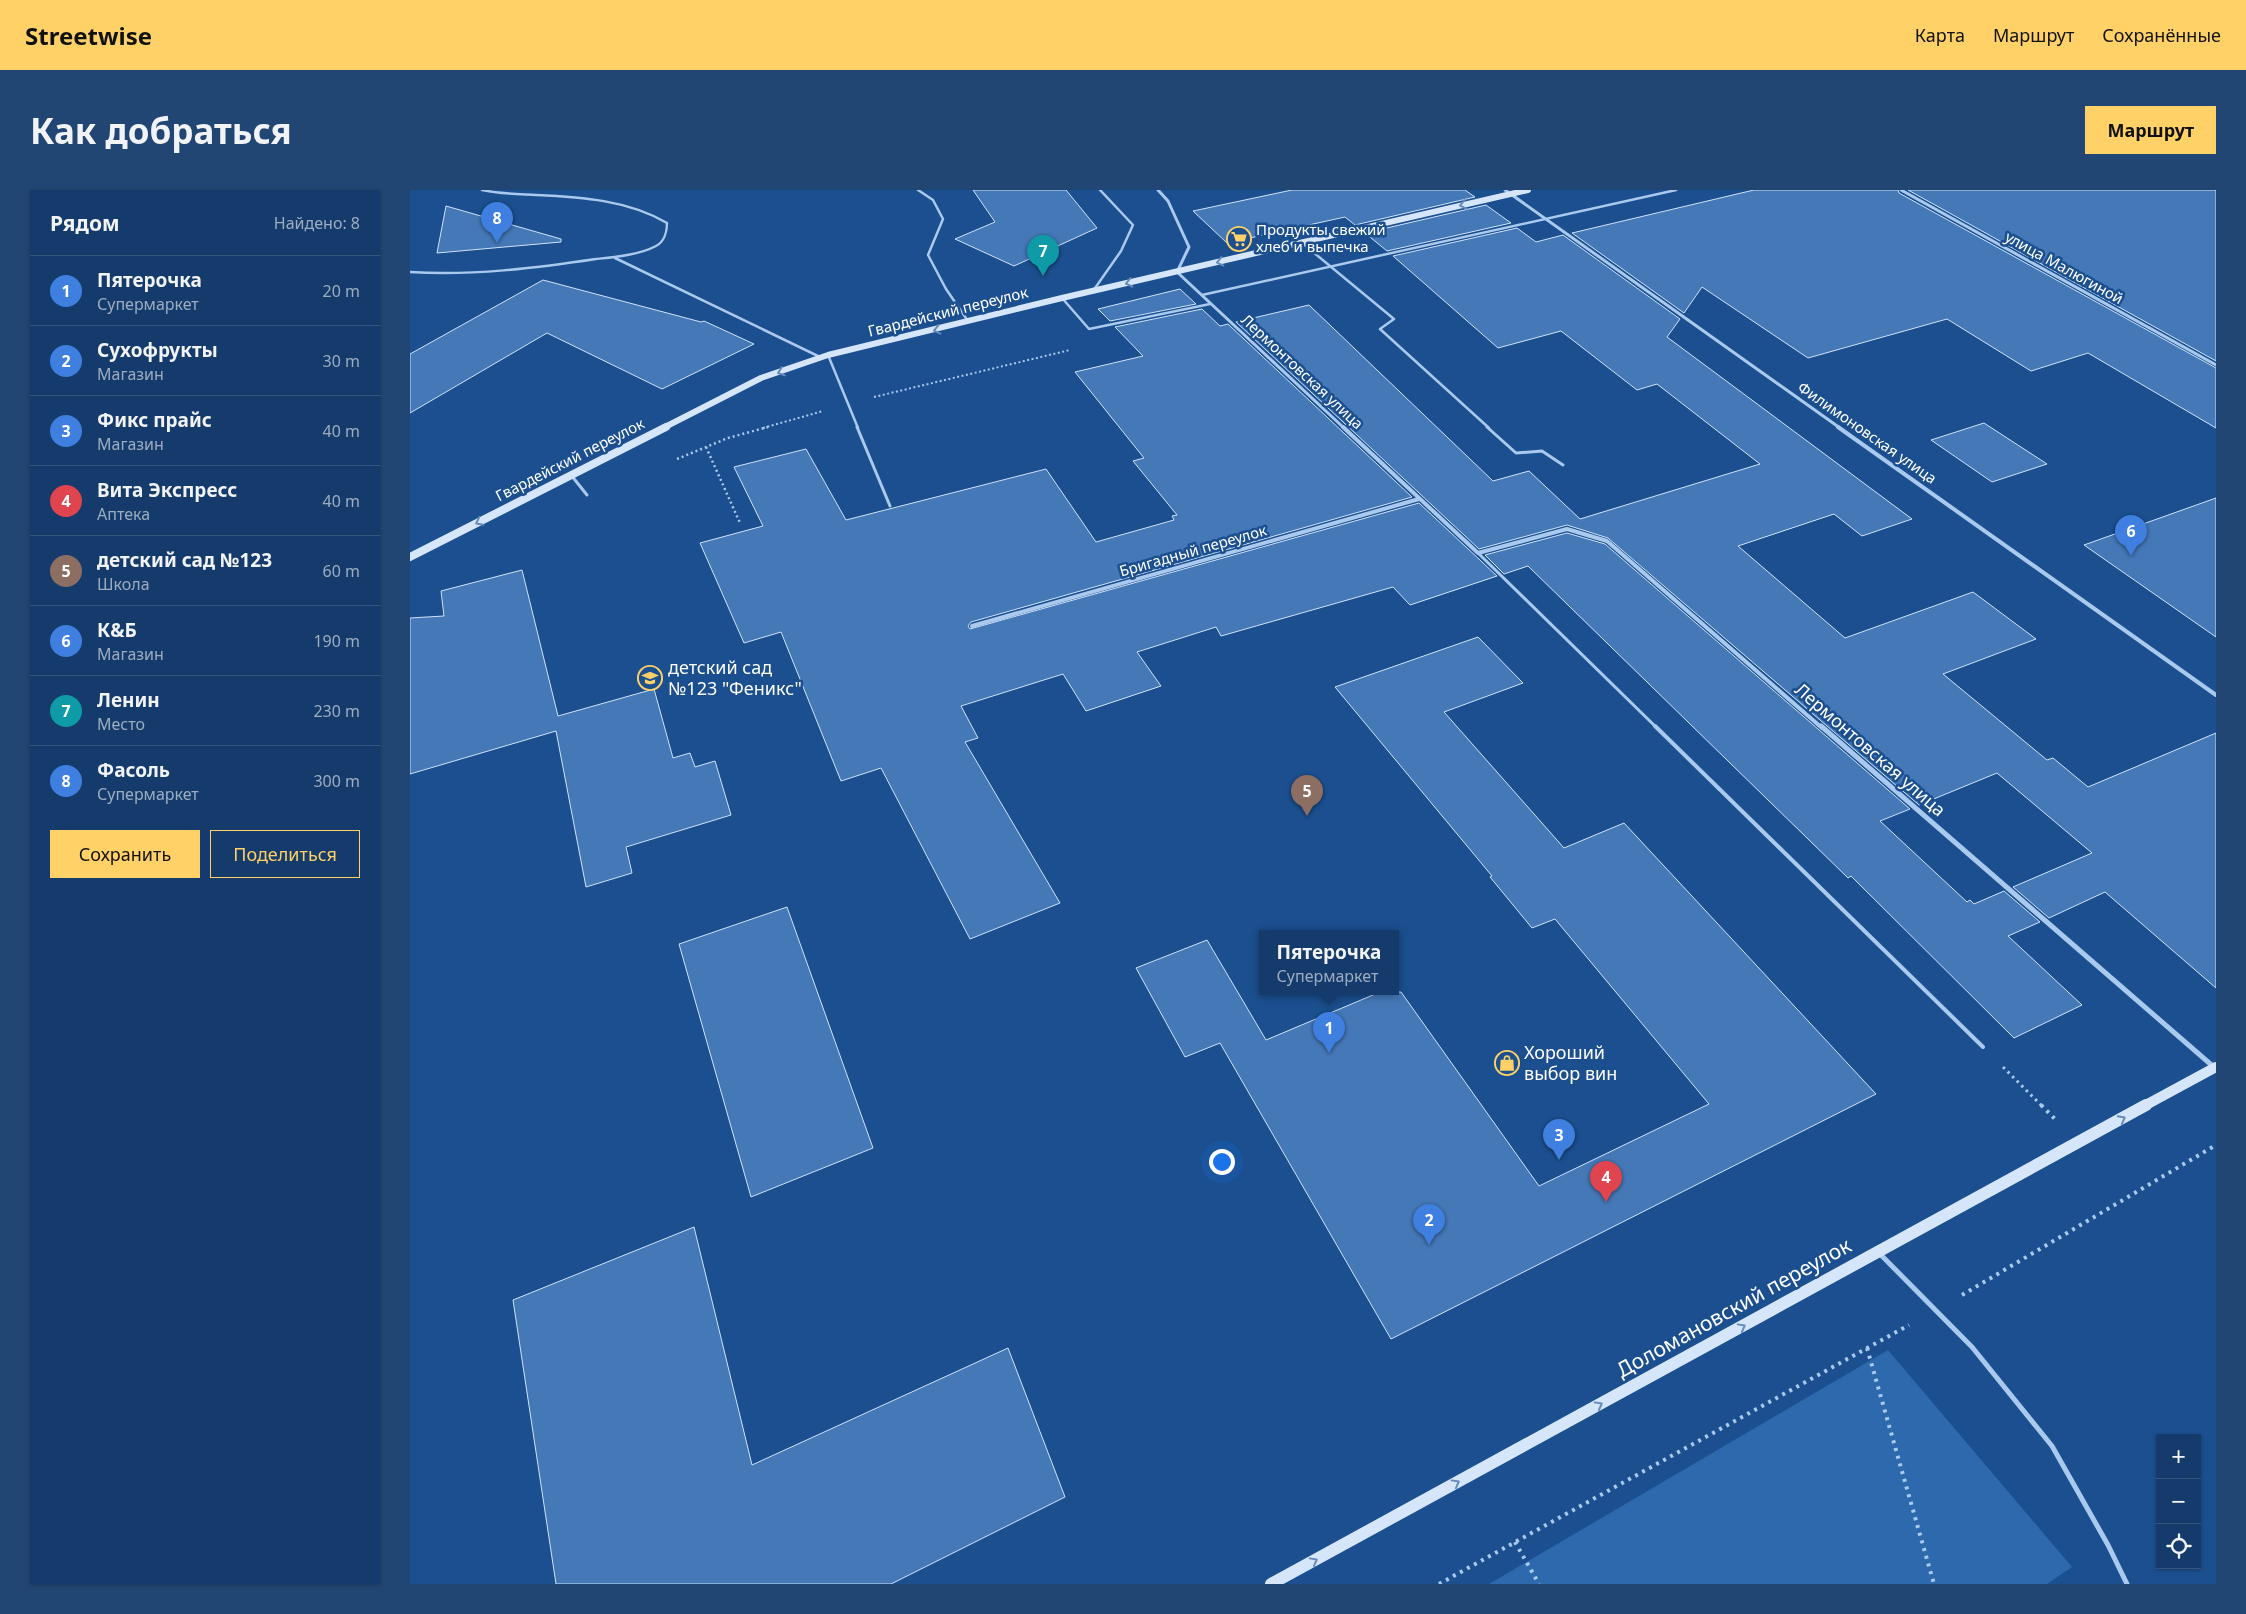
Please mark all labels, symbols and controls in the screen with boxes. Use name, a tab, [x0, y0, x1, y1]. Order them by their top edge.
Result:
text: Streetwise	[25, 19, 152, 52]
text: Карта	[1915, 23, 1965, 47]
text: Маршрут	[1993, 23, 2074, 47]
text: Сохранённые	[2102, 23, 2221, 47]
button: Маршрут	[2085, 106, 2216, 154]
text: Как добраться	[30, 107, 292, 154]
one-way arrow	[1459, 199, 1468, 209]
pin: 8	[481, 202, 513, 243]
text: Рядом	[50, 209, 120, 237]
text: Найдено: 8	[274, 212, 360, 234]
place label: Продукты свежий хлеб и выпечка	[1256, 219, 1386, 256]
supermarket icon: Продукты свежий хлеб и выпечка	[1226, 226, 1252, 252]
street label: улица Малюгиной	[2002, 226, 2127, 308]
pin: 7	[1027, 235, 1059, 276]
one-way arrow	[1216, 256, 1224, 266]
text: Пятерочка	[97, 267, 202, 293]
one-way arrow	[1125, 277, 1134, 288]
text: 1	[61, 280, 71, 302]
text: 20 m	[323, 280, 360, 302]
street label: Гвардейский переулок	[866, 281, 1030, 341]
text: Супермаркет	[97, 293, 199, 315]
street label: Лермонтовская улица	[1237, 309, 1368, 433]
one-way arrow	[933, 324, 942, 335]
text: Сухофрукты	[97, 337, 218, 363]
text: 2	[61, 350, 71, 372]
text: 30 m	[323, 350, 360, 372]
text: Магазин	[97, 363, 164, 385]
one-way arrow	[777, 366, 785, 376]
street label: Филимоновская улица	[1794, 377, 1941, 488]
text: Фикс прайс	[97, 407, 212, 433]
street label: Гвардейский переулок	[492, 413, 647, 505]
text: 3	[61, 420, 71, 442]
text: 40 m	[323, 420, 360, 442]
text: Магазин	[97, 433, 164, 455]
text: Вита Экспресс	[97, 477, 237, 503]
text: 4	[61, 490, 71, 512]
text: 40 m	[323, 490, 360, 512]
text: Аптека	[97, 503, 150, 525]
pin: 6	[2115, 515, 2147, 556]
one-way arrow	[475, 516, 484, 526]
street label: Бригадный переулок	[1117, 519, 1269, 581]
text: детский сад №123	[97, 547, 272, 573]
text: 5	[61, 560, 71, 582]
text: 60 m	[323, 560, 360, 582]
text: Школа	[97, 573, 150, 595]
text: К&Б	[97, 617, 137, 643]
text: 6	[61, 630, 71, 652]
text: 190 m	[313, 630, 360, 652]
text: Магазин	[97, 643, 164, 665]
place label: детский сад №123 "Феникс"	[668, 655, 802, 700]
school or university icon: детский сад №123 "Феникс"	[637, 665, 663, 691]
street label: Лермонтовская улица	[1790, 677, 1951, 821]
text: Ленин	[97, 687, 160, 713]
text: 7	[61, 700, 71, 722]
text: 230 m	[313, 700, 360, 722]
text: Место	[97, 713, 145, 735]
text: Фасоль	[97, 757, 170, 783]
text: 8	[61, 770, 71, 792]
text: 300 m	[313, 770, 360, 792]
pin: 5	[1291, 775, 1323, 816]
text: Супермаркет	[97, 783, 199, 805]
button: Сохранить	[50, 830, 200, 878]
button: Поделиться	[210, 830, 360, 878]
popup	[1259, 930, 1399, 995]
text: Пятерочка	[1277, 939, 1381, 965]
text: Супермаркет	[1277, 965, 1378, 987]
pin: 1	[1313, 1012, 1345, 1053]
place label: Хороший выбор вин	[1524, 1040, 1617, 1085]
shop icon: Хороший выбор вин	[1494, 1050, 1520, 1076]
one-way arrow	[2117, 1115, 2126, 1125]
pin: 3	[1543, 1119, 1575, 1160]
your location	[1209, 1149, 1235, 1175]
pin: 4	[1590, 1161, 1622, 1202]
pin: 2	[1413, 1204, 1445, 1245]
street label: Доломановский переулок	[1611, 1231, 1856, 1383]
one-way arrow	[1736, 1323, 1745, 1333]
one-way arrow	[1594, 1401, 1603, 1411]
map controls	[2156, 1434, 2201, 1569]
button: +	[2156, 1434, 2201, 1479]
one-way arrow	[1451, 1479, 1460, 1489]
button: −	[2156, 1479, 2201, 1524]
button: locate	[2156, 1524, 2201, 1569]
one-way arrow	[1308, 1557, 1317, 1567]

